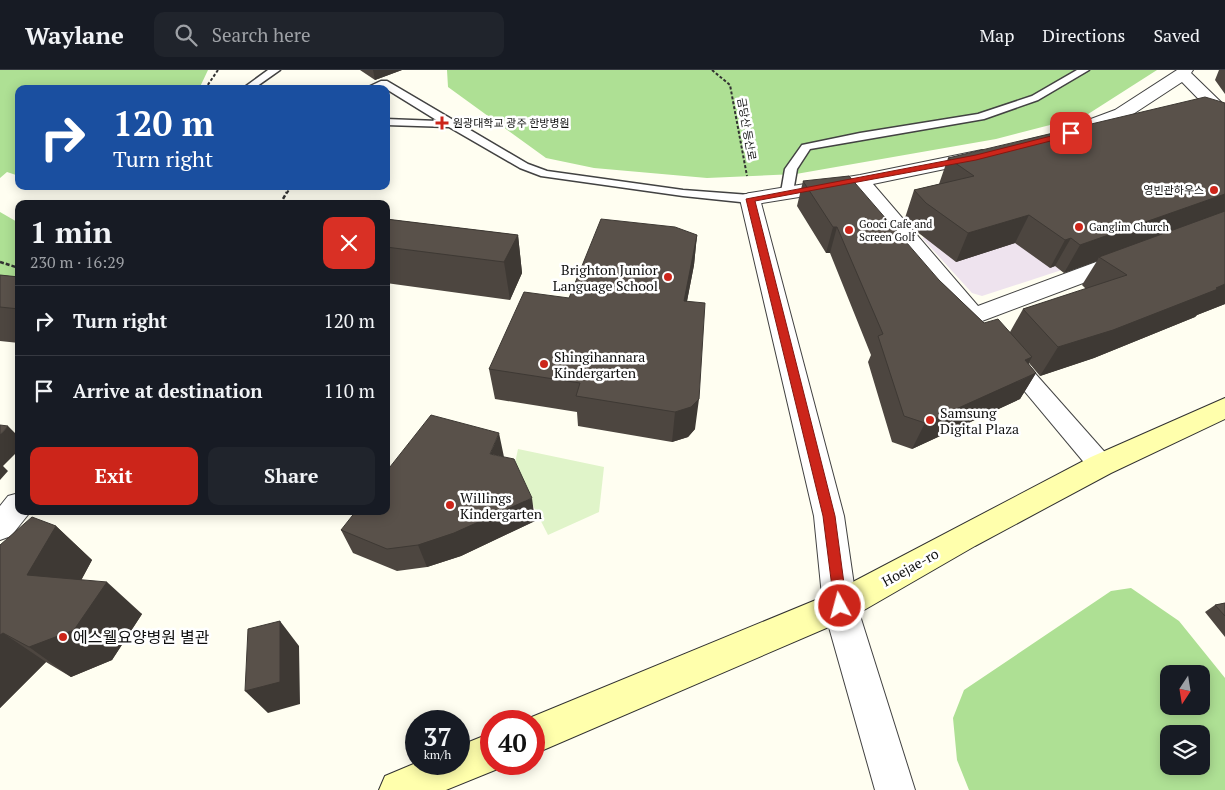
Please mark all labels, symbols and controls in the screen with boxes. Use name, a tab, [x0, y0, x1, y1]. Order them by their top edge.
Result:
search box	[154, 12, 504, 57]
text: Waylane	[25, 19, 124, 51]
icon: search	[172, 21, 200, 49]
text: Search here	[212, 22, 311, 47]
text: Map	[979, 23, 1014, 47]
text: Directions	[1042, 23, 1125, 47]
text: Saved	[1153, 23, 1200, 47]
street label: 금당산 등산로	[735, 97, 759, 161]
text: 120 m	[113, 100, 214, 146]
icon: right	[30, 105, 95, 170]
pin	[1050, 112, 1092, 154]
marker: 원광대학교 광주 한방병원	[435, 116, 449, 130]
place label: 원광대학교 광주 한방병원	[453, 116, 570, 130]
icon: arrive	[1057, 119, 1085, 147]
text: Turn right	[113, 144, 213, 173]
place label: 영빈관하우스	[1143, 183, 1204, 197]
marker: 영빈관하우스	[1208, 184, 1220, 196]
text: 1 min	[30, 212, 112, 252]
button: close	[323, 217, 375, 269]
place label: Gooci Cafe and Screen Golf	[859, 217, 932, 244]
place label: Ganglim Church	[1089, 220, 1169, 234]
marker: Ganglim Church	[1073, 221, 1085, 233]
marker: Gooci Cafe and Screen Golf	[843, 224, 855, 236]
text: 230 m · 16:29	[30, 251, 124, 273]
place label: Brighton Junior Language School	[553, 260, 659, 295]
marker: Brighton Junior Language School	[662, 271, 674, 283]
icon: right	[30, 307, 58, 335]
text: Turn right	[73, 308, 167, 333]
text: 120 m	[324, 308, 375, 333]
place label: Shingihannara Kindergarten	[554, 347, 645, 382]
marker: Shingihannara Kindergarten	[538, 358, 550, 370]
icon: arrive	[30, 377, 58, 405]
text: Arrive at destination	[73, 378, 262, 403]
text: 110 m	[324, 378, 375, 403]
place label: Samsung Digital Plaza	[940, 403, 1019, 438]
marker: Samsung Digital Plaza	[924, 414, 936, 426]
button: Exit	[30, 447, 198, 505]
button: Share	[208, 447, 375, 505]
place label: Willings Kindergarten	[460, 488, 543, 523]
marker: Willings Kindergarten	[444, 499, 456, 511]
street label: Hoejae-ro	[878, 543, 942, 590]
position arrow	[813, 579, 865, 631]
place label: 에스웰요양병원 별관	[73, 626, 210, 648]
marker: 에스웰요양병원 별관	[57, 631, 69, 643]
north arrow	[1160, 665, 1210, 715]
map controls	[1160, 665, 1210, 775]
speed limit sign: 40	[480, 710, 545, 775]
text: 37	[423, 720, 452, 753]
button: layers	[1160, 725, 1210, 775]
text: km/h	[424, 747, 451, 762]

